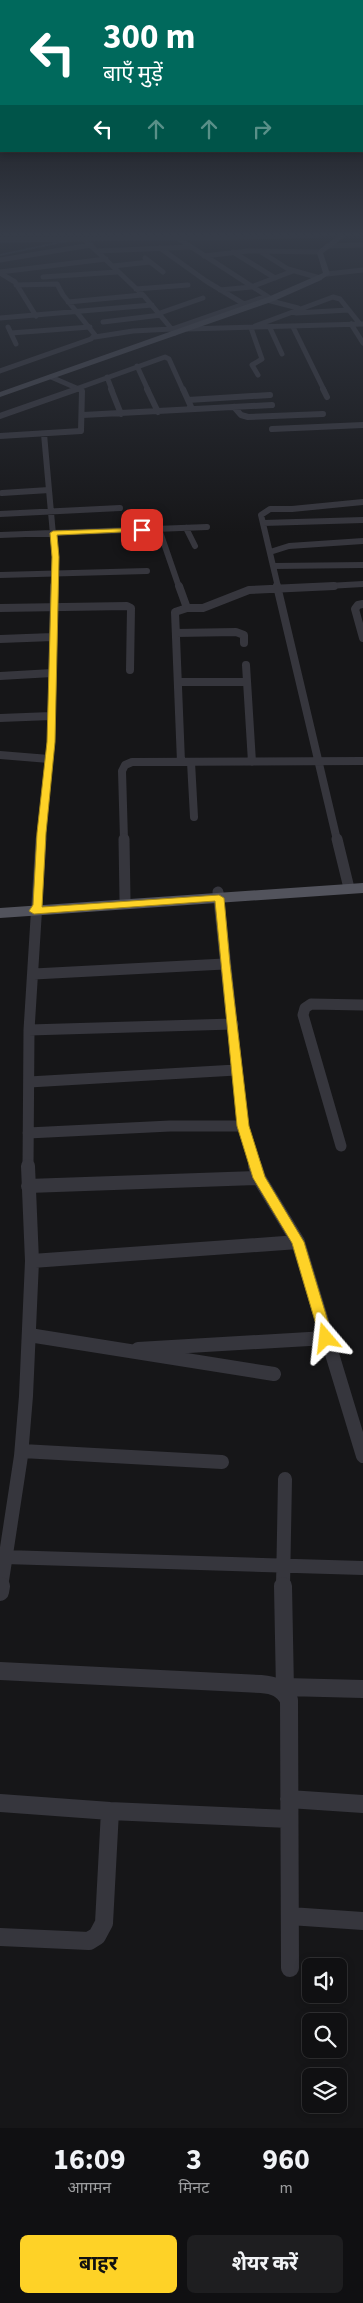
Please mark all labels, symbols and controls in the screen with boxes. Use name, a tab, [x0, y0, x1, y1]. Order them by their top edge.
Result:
text: 300 m	[103, 12, 195, 62]
icon: left	[20, 20, 85, 85]
text: बाएँ मुड़ें	[103, 58, 163, 90]
icon: left	[89, 115, 117, 143]
icon: ahead	[142, 115, 170, 143]
icon: ahead	[195, 115, 223, 143]
icon: right	[248, 115, 276, 143]
pin	[121, 509, 163, 551]
icon: arrive	[128, 516, 156, 544]
position arrow	[299, 1311, 351, 1363]
map controls	[302, 1958, 347, 2113]
button: sound	[302, 1958, 347, 2003]
button: search	[302, 2013, 347, 2058]
button: layers	[302, 2068, 347, 2113]
text: 16:09	[53, 2138, 125, 2181]
text: 3	[186, 2138, 202, 2181]
text: 960	[262, 2138, 310, 2181]
text: आगमन	[67, 2177, 111, 2199]
text: मिनट	[179, 2177, 209, 2199]
text: m	[279, 2177, 293, 2199]
button: बाहर	[20, 2235, 177, 2293]
button: शेयर करें	[187, 2235, 343, 2293]

